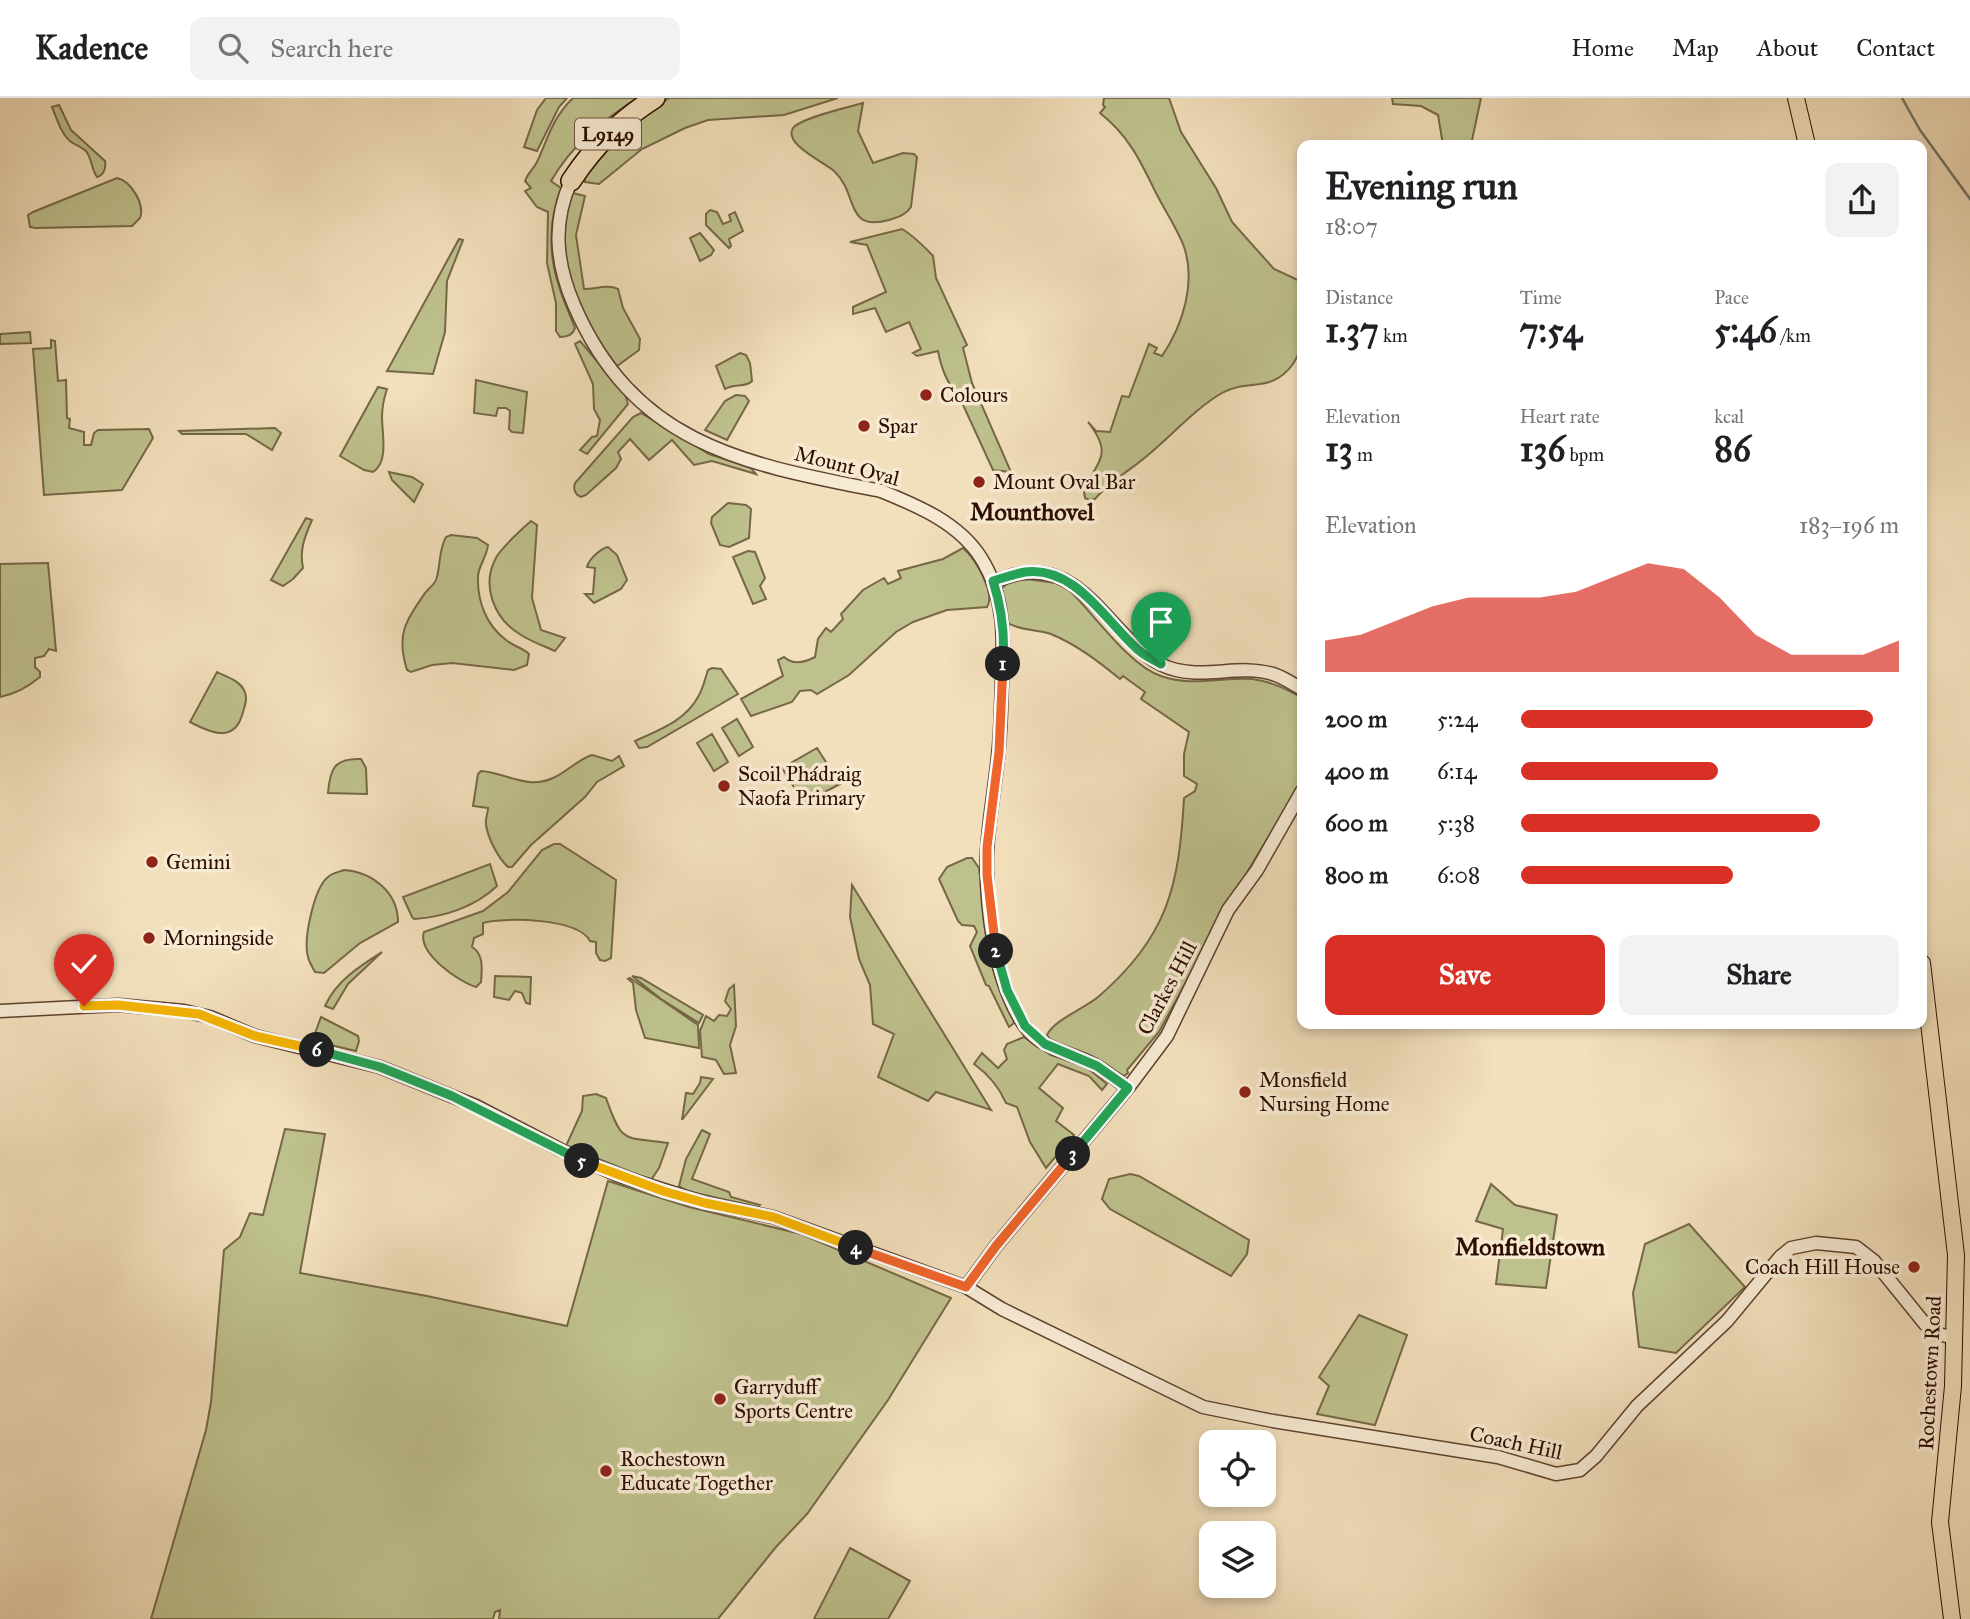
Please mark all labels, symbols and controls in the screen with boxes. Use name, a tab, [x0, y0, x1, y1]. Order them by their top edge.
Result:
search box	[190, 17, 680, 80]
text: Kadence	[35, 28, 148, 68]
icon: search	[214, 29, 252, 67]
text: Search here	[270, 32, 393, 64]
text: Home	[1571, 33, 1634, 63]
text: Map	[1672, 33, 1719, 63]
text: About	[1757, 33, 1818, 63]
text: Contact	[1856, 33, 1935, 63]
road number: L9149	[575, 118, 641, 150]
text: Evening run	[1325, 163, 1518, 209]
button: share	[1825, 163, 1899, 237]
text: 18:07	[1325, 212, 1378, 240]
text: Distance	[1325, 286, 1393, 309]
text: Time	[1520, 286, 1562, 309]
text: Pace	[1714, 286, 1749, 309]
text: 1.37	[1325, 309, 1379, 352]
text: 7:54	[1520, 309, 1582, 352]
text: 5:46	[1714, 309, 1777, 352]
text: km	[1379, 324, 1408, 347]
text: /km	[1777, 324, 1811, 347]
place label: Colours	[940, 382, 1008, 408]
marker: Colours	[918, 387, 934, 403]
text: Elevation	[1325, 405, 1400, 428]
text: Heart rate	[1520, 405, 1600, 428]
text: kcal	[1714, 405, 1744, 428]
place label: Spar	[878, 413, 917, 439]
marker: Spar	[856, 418, 872, 434]
text: 13	[1325, 428, 1353, 471]
text: 136	[1520, 428, 1565, 471]
text: 86	[1714, 428, 1751, 471]
street label: Mount Oval	[792, 440, 902, 492]
text: m	[1353, 443, 1373, 466]
text: bpm	[1565, 443, 1604, 466]
place label: Mount Oval Bar	[993, 469, 1135, 495]
marker: Mount Oval Bar	[971, 474, 987, 490]
district label: Mounthovel	[970, 497, 1094, 527]
text: Elevation	[1325, 511, 1416, 539]
text: 183–196 m	[1799, 511, 1899, 539]
pin	[1131, 592, 1191, 664]
icon: arrive	[1142, 603, 1180, 641]
pin: 1	[986, 646, 1020, 682]
text: 1	[999, 652, 1006, 675]
text: 200 m	[1325, 705, 1387, 733]
text: 5:24	[1437, 705, 1478, 733]
text: 400 m	[1325, 757, 1389, 785]
text: 6:14	[1437, 757, 1477, 785]
place label: Scoil Phádraig Naofa Primary	[738, 761, 866, 811]
marker: Scoil Phádraig Naofa Primary	[716, 778, 732, 794]
text: 600 m	[1325, 809, 1388, 837]
text: 5:38	[1437, 809, 1475, 837]
place label: Gemini	[166, 849, 231, 875]
marker: Gemini	[144, 854, 160, 870]
text: 800 m	[1325, 861, 1388, 889]
text: 6:08	[1437, 861, 1480, 889]
place label: Morningside	[163, 925, 274, 951]
marker: Morningside	[141, 930, 157, 946]
pin	[54, 934, 114, 1006]
pin: 2	[978, 934, 1014, 968]
button: Save	[1325, 935, 1605, 1015]
button: Share	[1619, 935, 1899, 1015]
street label: Clarkes Hill	[1131, 936, 1203, 1039]
text: 2	[991, 939, 1000, 962]
icon: check	[65, 945, 103, 983]
pin: 6	[300, 1032, 334, 1068]
text: 6	[312, 1038, 321, 1061]
place label: Monsfield Nursing Home	[1259, 1067, 1390, 1117]
marker: Monsfield Nursing Home	[1237, 1084, 1253, 1100]
pin: 3	[1056, 1136, 1090, 1172]
text: 3	[1069, 1142, 1076, 1165]
pin: 5	[564, 1144, 600, 1178]
text: 5	[577, 1149, 586, 1172]
pin: 4	[838, 1230, 874, 1266]
district label: Monfieldstown	[1455, 1232, 1605, 1262]
text: 4	[850, 1236, 861, 1259]
place label: Coach Hill House	[1745, 1254, 1900, 1280]
marker: Coach Hill House	[1906, 1259, 1922, 1275]
street label: Rochestown Road	[1913, 1295, 1947, 1451]
place label: Garryduff Sports Centre	[734, 1374, 853, 1424]
marker: Garryduff Sports Centre	[712, 1391, 728, 1407]
street label: Coach Hill	[1467, 1420, 1565, 1466]
map controls	[1199, 1430, 1276, 1598]
button: locate	[1199, 1430, 1276, 1507]
place label: Rochestown Educate Together	[620, 1446, 773, 1496]
marker: Rochestown Educate Together	[598, 1463, 614, 1479]
button: layers	[1199, 1521, 1276, 1598]

